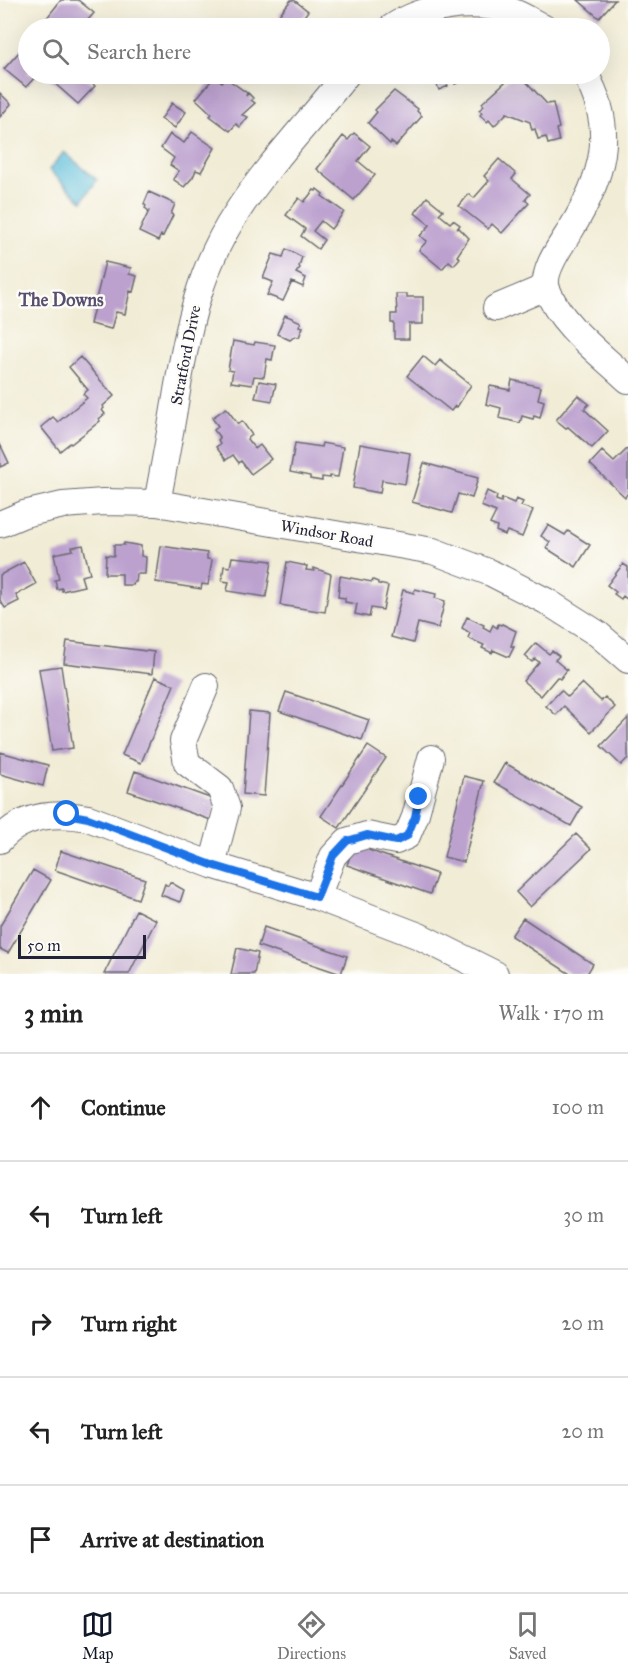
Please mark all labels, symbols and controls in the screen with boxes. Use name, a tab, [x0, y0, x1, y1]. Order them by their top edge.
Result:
search box	[18, 18, 610, 84]
icon: search	[39, 35, 72, 68]
text: Search here	[87, 38, 191, 65]
district label: The Downs	[17, 289, 104, 311]
street label: Stratford Drive	[167, 303, 205, 407]
street label: Windsor Road	[279, 516, 375, 551]
route end	[405, 783, 431, 809]
route start	[53, 800, 79, 826]
scale bar	[18, 932, 146, 959]
text: 50 m	[27, 936, 61, 955]
text: 3 min	[24, 997, 83, 1029]
text: Walk · 170 m	[499, 1001, 604, 1025]
icon: ahead	[24, 1091, 57, 1124]
text: Continue	[81, 1094, 166, 1121]
text: 100 m	[552, 1095, 604, 1119]
icon: left	[24, 1199, 57, 1232]
text: Turn left	[81, 1202, 163, 1229]
text: 30 m	[563, 1203, 604, 1227]
icon: right	[24, 1307, 57, 1340]
text: Turn right	[81, 1310, 177, 1337]
text: 20 m	[561, 1311, 604, 1335]
icon: left	[24, 1415, 57, 1448]
text: Turn left	[81, 1418, 163, 1445]
text: 20 m	[561, 1419, 604, 1443]
icon: arrive	[24, 1523, 57, 1556]
text: Arrive at destination	[81, 1526, 264, 1553]
tab: Map	[81, 1608, 114, 1663]
tab: Directions	[277, 1608, 346, 1663]
tab: Saved	[509, 1608, 547, 1663]

